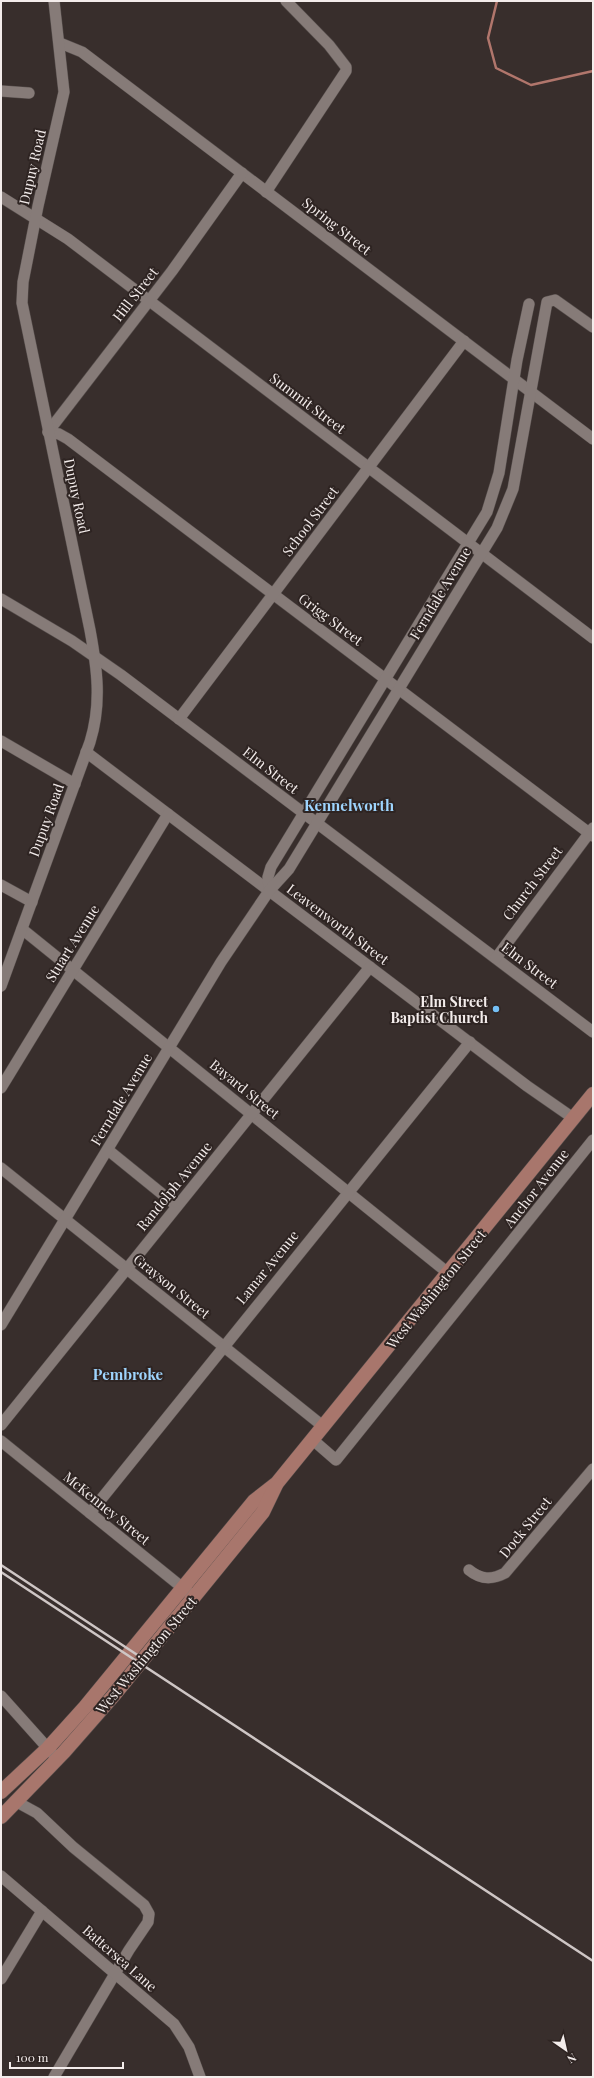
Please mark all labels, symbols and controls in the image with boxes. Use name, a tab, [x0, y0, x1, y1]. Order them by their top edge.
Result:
street label: Dupuy Road	[14, 128, 50, 206]
street label: Spring Street	[299, 193, 376, 260]
street label: Hill Street	[108, 262, 163, 325]
street label: Summit Street	[266, 368, 351, 438]
street label: Dupuy Road	[60, 457, 94, 535]
street label: School Street	[277, 481, 343, 560]
street label: Ferndale Avenue	[405, 543, 475, 643]
street label: Grigg Street	[295, 589, 368, 650]
street label: Elm Street	[239, 742, 304, 798]
street label: Dupuy Road	[24, 781, 68, 859]
district label: Kennelworth	[304, 795, 394, 815]
street label: Church Street	[498, 841, 567, 924]
street label: Leavenworth Street	[283, 879, 394, 969]
street label: Stuart Avenue	[41, 901, 103, 985]
street label: Elm Street	[498, 938, 563, 993]
place label: Elm Street Baptist Church	[390, 992, 488, 1027]
marker: Elm Street Baptist Church	[491, 1004, 501, 1014]
street label: Ferndale Avenue	[86, 1049, 156, 1149]
street label: Bayard Street	[206, 1055, 285, 1124]
street label: Randolph Avenue	[132, 1137, 216, 1235]
street label: Anchor Avenue	[499, 1145, 573, 1232]
street label: West Washington Street	[381, 1225, 491, 1353]
street label: Lamar Avenue	[231, 1226, 303, 1308]
street label: Grayson Street	[130, 1249, 215, 1323]
district label: Pembroke	[93, 1364, 164, 1384]
street label: McKenney Street	[60, 1467, 155, 1550]
street label: Dock Street	[495, 1492, 556, 1561]
street label: West Washington Street	[91, 1591, 202, 1719]
street label: Battersea Lane	[79, 1920, 161, 1996]
north arrow	[546, 2030, 586, 2070]
scale bar	[10, 2044, 123, 2070]
text: 100 m	[16, 2049, 49, 2065]
text: N	[564, 2050, 579, 2067]

